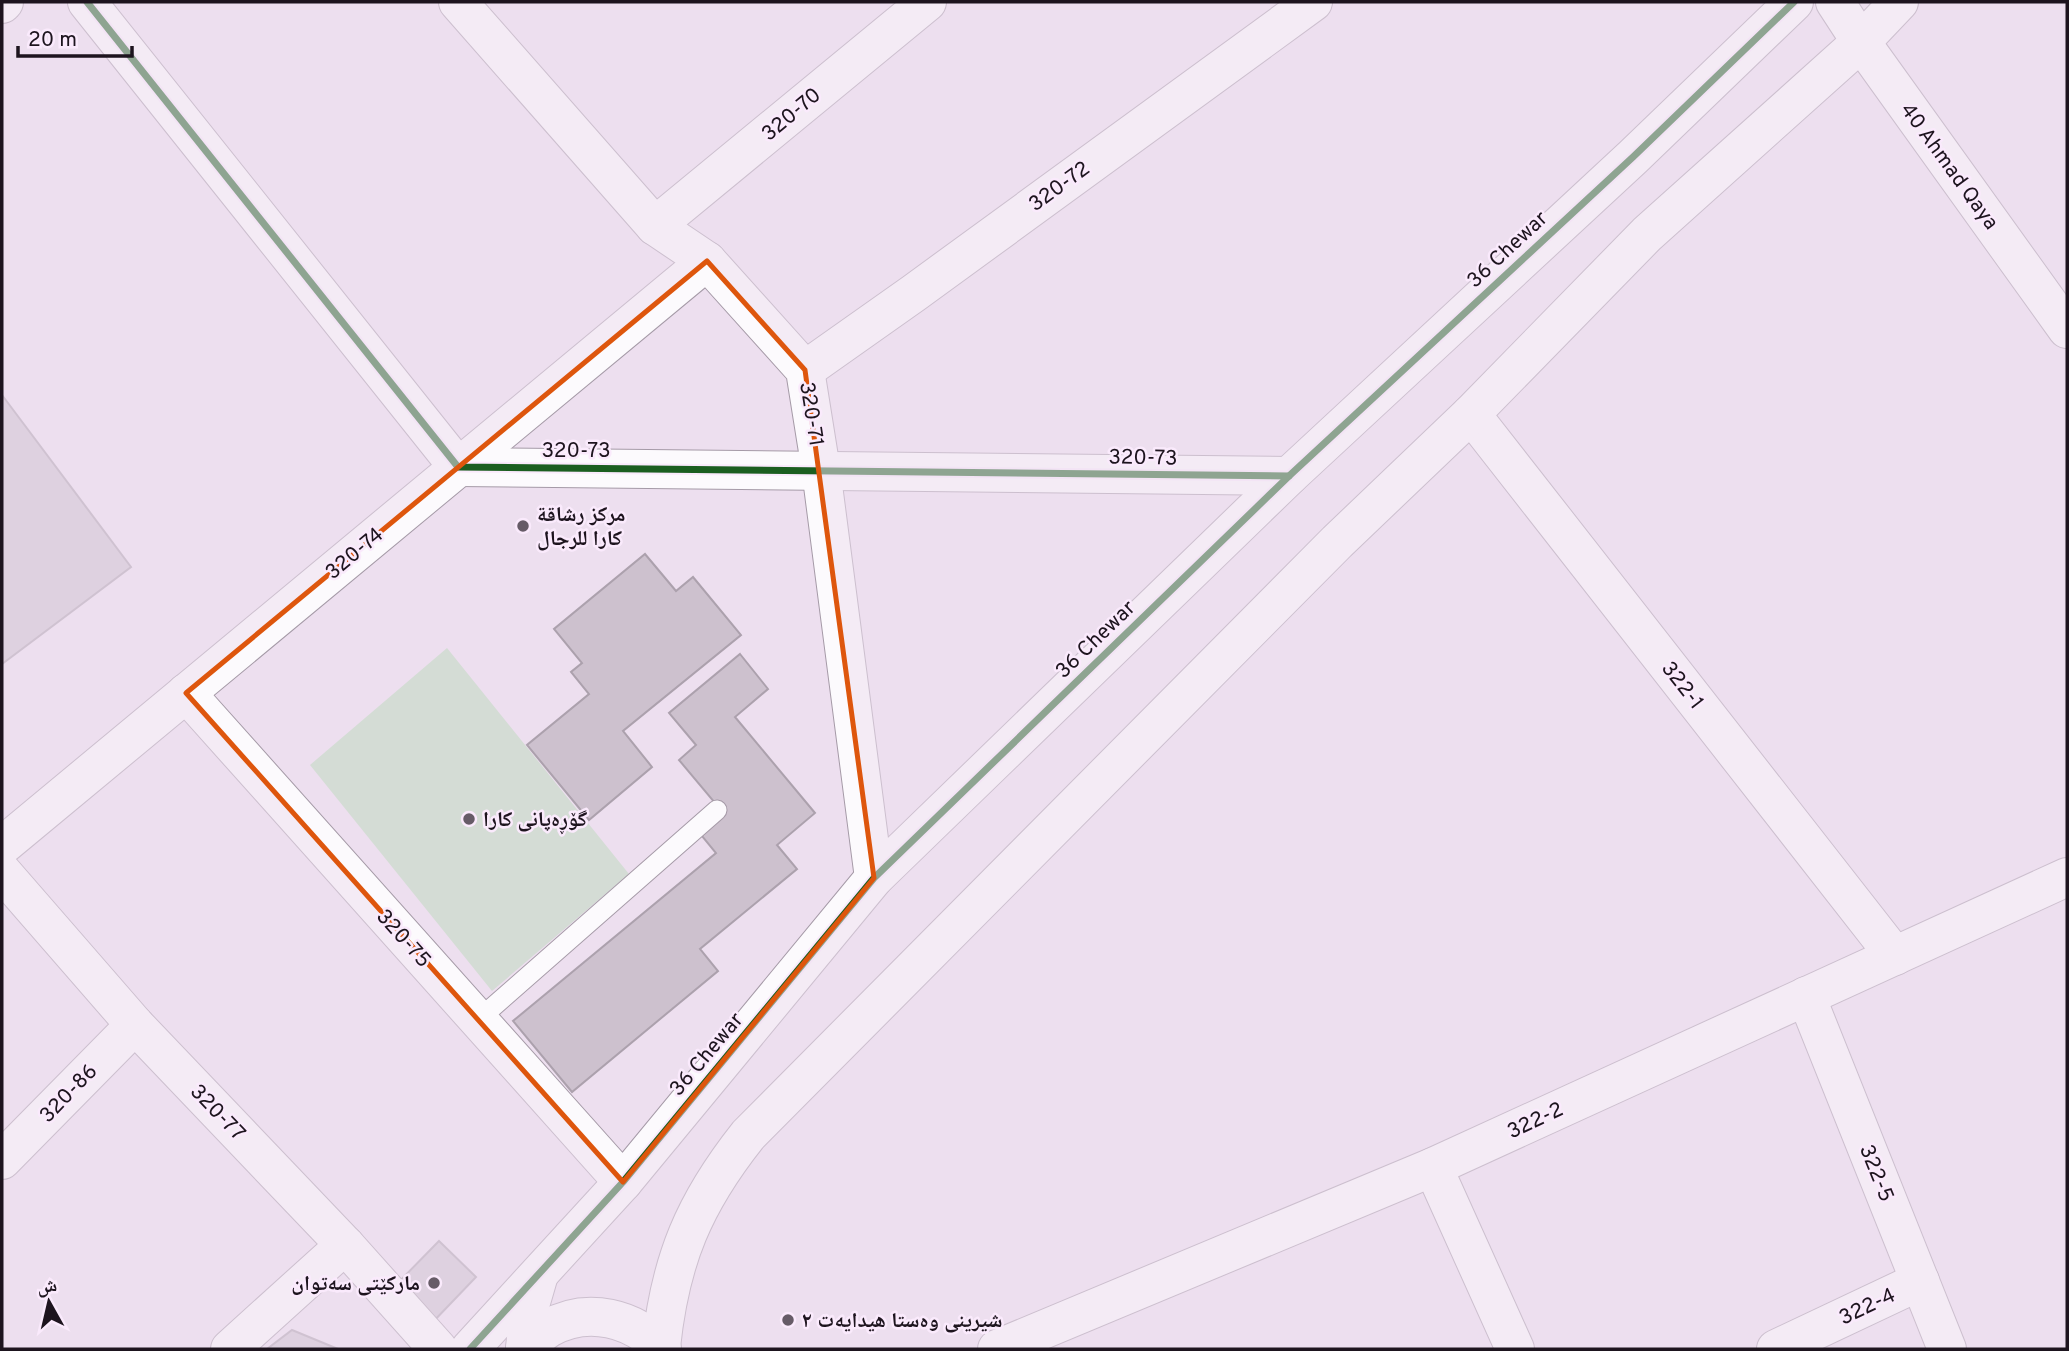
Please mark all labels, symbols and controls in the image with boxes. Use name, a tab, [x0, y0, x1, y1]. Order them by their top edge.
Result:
scale bar	[18, 14, 131, 58]
text: 20 m	[28, 27, 77, 54]
street label: 320-70	[757, 82, 827, 148]
street label: 40 Ahmad Qaya	[1894, 98, 2004, 236]
street label: 320-72	[1024, 156, 1096, 219]
street label: 36 Chewar	[1462, 206, 1554, 294]
street label: 320-71	[792, 380, 829, 448]
street label: 320-73	[541, 438, 611, 465]
street label: 320-73	[1108, 444, 1178, 473]
place label: مركز رشاقة كارا للرجال	[537, 502, 626, 553]
marker: مركز رشاقة كارا للرجال	[515, 518, 531, 534]
street label: 320-74	[320, 522, 390, 586]
street label: 36 Chewar	[1050, 595, 1142, 685]
street label: 322-1	[1655, 656, 1709, 716]
place label: گۆڕەپانی کارا	[483, 807, 587, 835]
marker: گۆڕەپانی کارا	[461, 811, 477, 827]
street label: 320-75	[369, 904, 436, 974]
street label: 36 Chewar	[664, 1008, 750, 1102]
street label: 320-86	[34, 1059, 104, 1129]
street label: 320-77	[183, 1079, 250, 1147]
street label: 322-2	[1503, 1097, 1568, 1146]
street label: 322-5	[1852, 1141, 1899, 1206]
north arrow	[14, 1267, 84, 1337]
place label: مارکێتی سەتوان	[291, 1271, 420, 1298]
text: ش	[35, 1274, 59, 1300]
marker: مارکێتی سەتوان	[426, 1275, 442, 1291]
street label: 322-4	[1835, 1283, 1900, 1332]
place label: شیرینی وەستا هیدایەت ٢	[802, 1308, 1003, 1335]
marker: شیرینی وەستا هیدایەت ٢	[780, 1312, 796, 1328]

